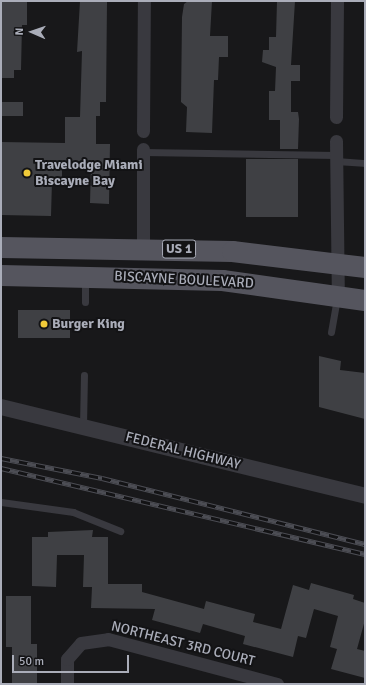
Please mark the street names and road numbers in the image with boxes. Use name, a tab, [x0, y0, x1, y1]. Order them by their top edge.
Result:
road number: US 1	[162, 238, 196, 260]
street label: BISCAYNE BOULEVARD	[114, 268, 254, 292]
street label: FEDERAL HIGHWAY	[124, 429, 242, 473]
street label: NORTHEAST 3RD COURT	[110, 618, 256, 670]

